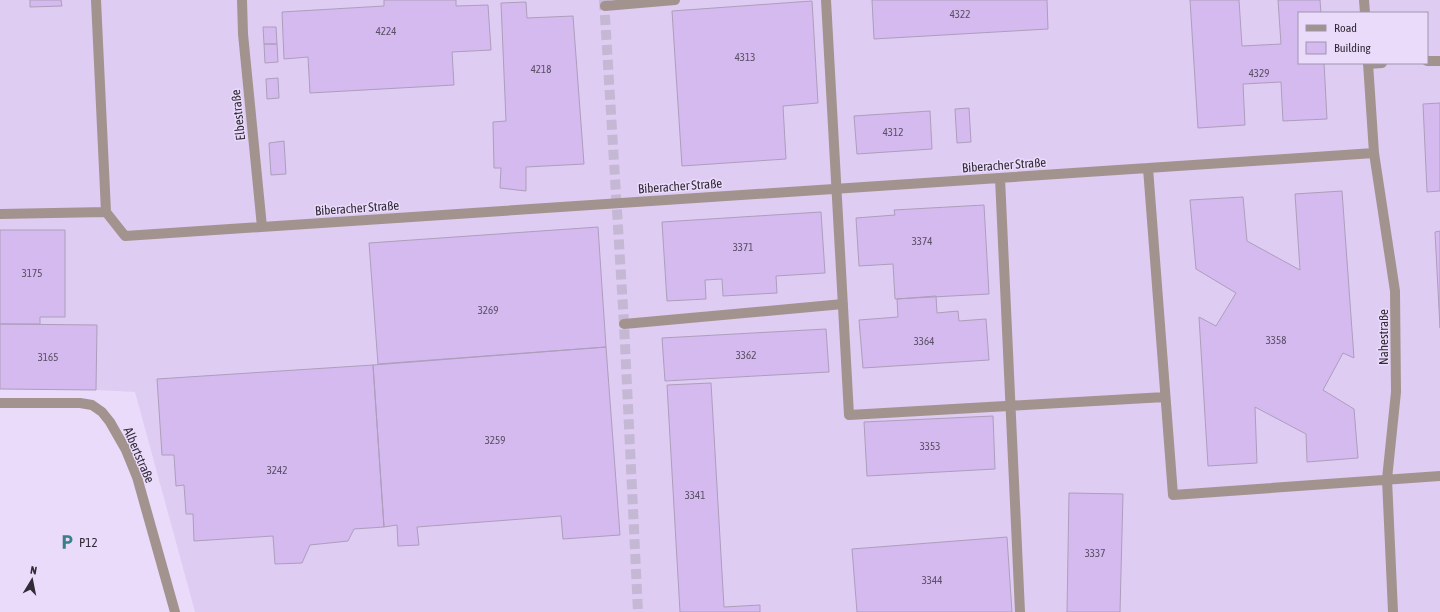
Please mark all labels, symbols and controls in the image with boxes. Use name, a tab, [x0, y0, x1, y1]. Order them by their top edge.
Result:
house number: 4322	[950, 8, 970, 20]
legend	[1298, 12, 1428, 64]
text: Road	[1334, 21, 1357, 35]
house number: 4224	[376, 25, 396, 37]
text: Building	[1334, 41, 1372, 55]
house number: 4313	[735, 51, 755, 63]
house number: 4218	[531, 63, 551, 75]
house number: 4329	[1249, 67, 1269, 79]
street label: Elbestraße	[228, 89, 248, 141]
house number: 4312	[883, 126, 903, 138]
street label: Biberacher Straße	[961, 155, 1047, 175]
street label: Biberacher Straße	[637, 176, 723, 196]
street label: Biberacher Straße	[314, 198, 400, 218]
house number: 3374	[912, 235, 932, 247]
house number: 3371	[733, 241, 753, 253]
house number: 3175	[22, 267, 42, 279]
house number: 3269	[478, 304, 498, 316]
street label: Nahestraße	[1376, 309, 1391, 365]
house number: 3358	[1266, 334, 1286, 346]
house number: 3364	[914, 335, 934, 347]
house number: 3362	[736, 349, 756, 361]
house number: 3165	[38, 351, 58, 363]
street label: Albertstraße	[121, 425, 158, 485]
house number: 3259	[485, 434, 505, 446]
house number: 3353	[920, 440, 940, 452]
house number: 3242	[267, 464, 287, 476]
house number: 3341	[685, 489, 705, 501]
parking icon: P12	[58, 533, 76, 551]
place label: P12	[79, 535, 98, 550]
house number: 3337	[1085, 547, 1105, 559]
north arrow	[12, 560, 52, 600]
text: N	[29, 564, 38, 577]
house number: 3344	[922, 574, 942, 586]

